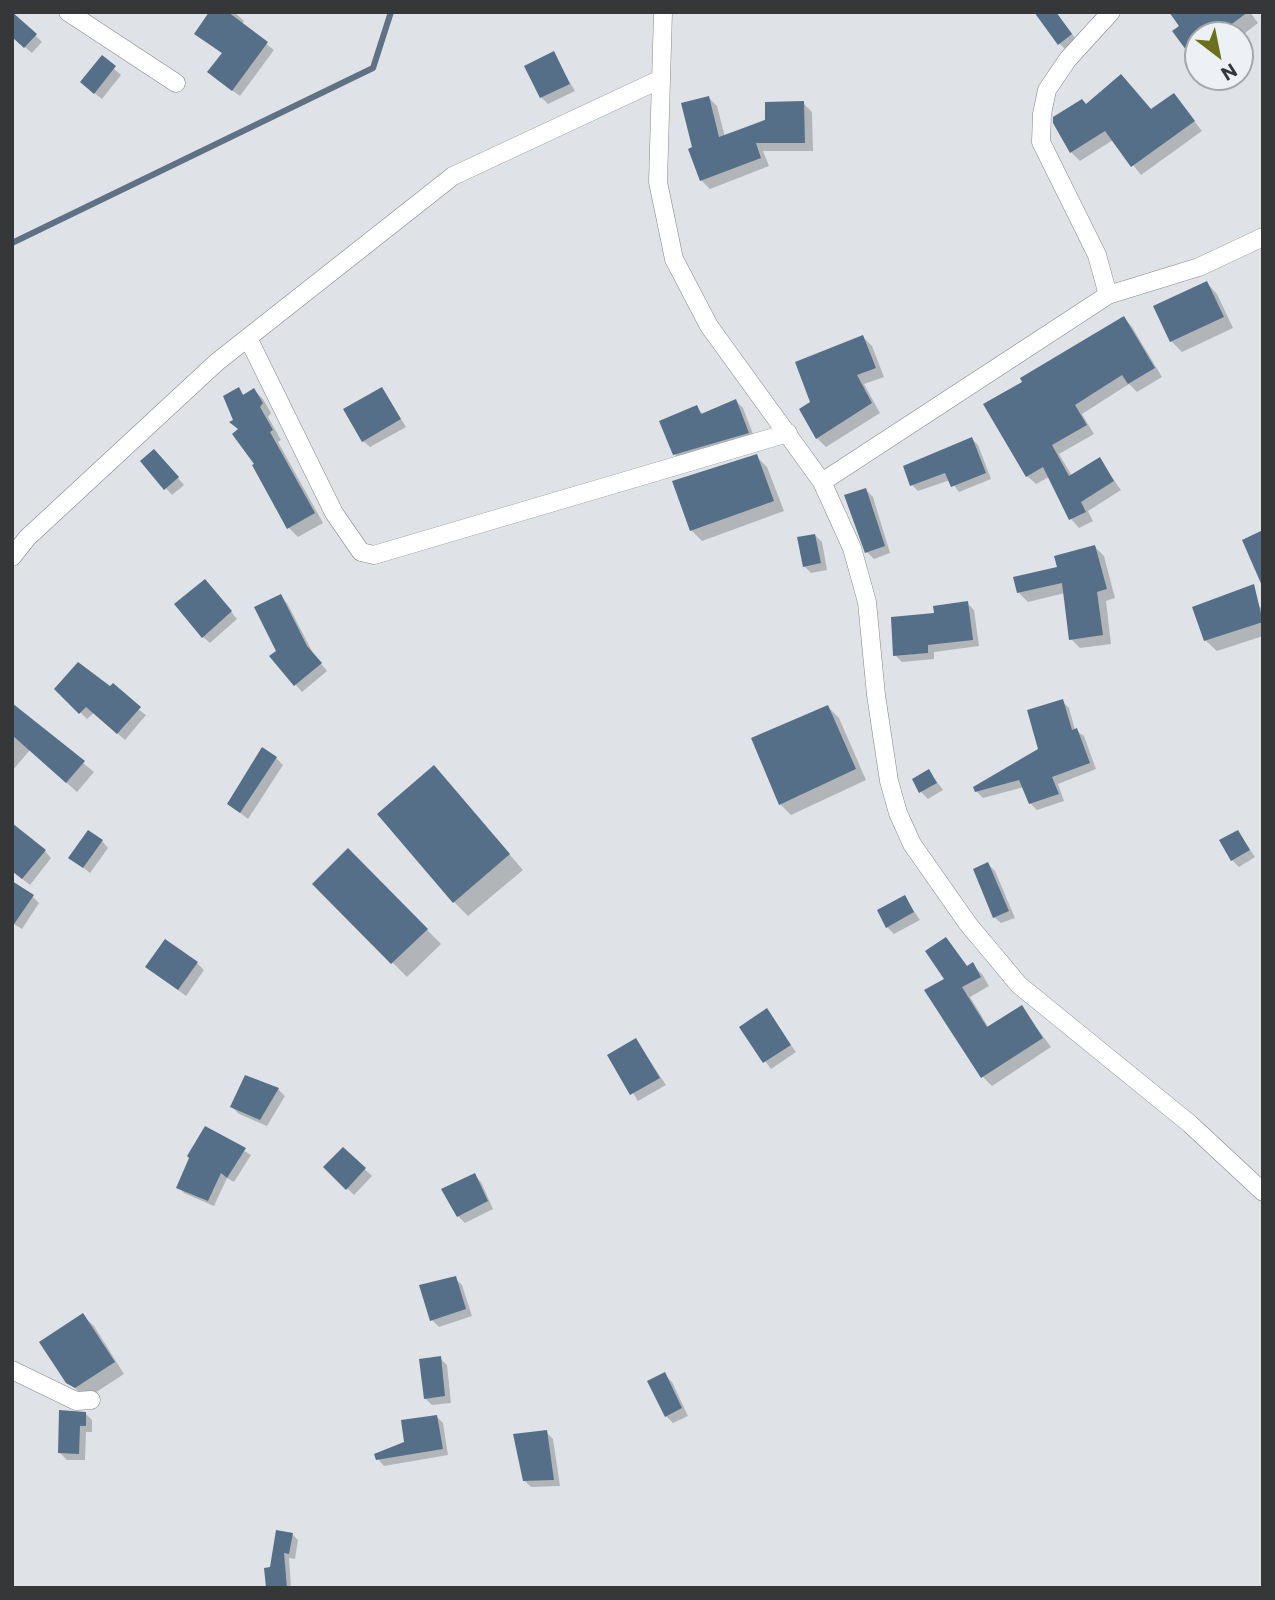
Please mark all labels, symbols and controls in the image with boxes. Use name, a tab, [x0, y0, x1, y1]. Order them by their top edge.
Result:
north arrow	[1184, 21, 1254, 91]
text: N	[1217, 59, 1241, 86]

